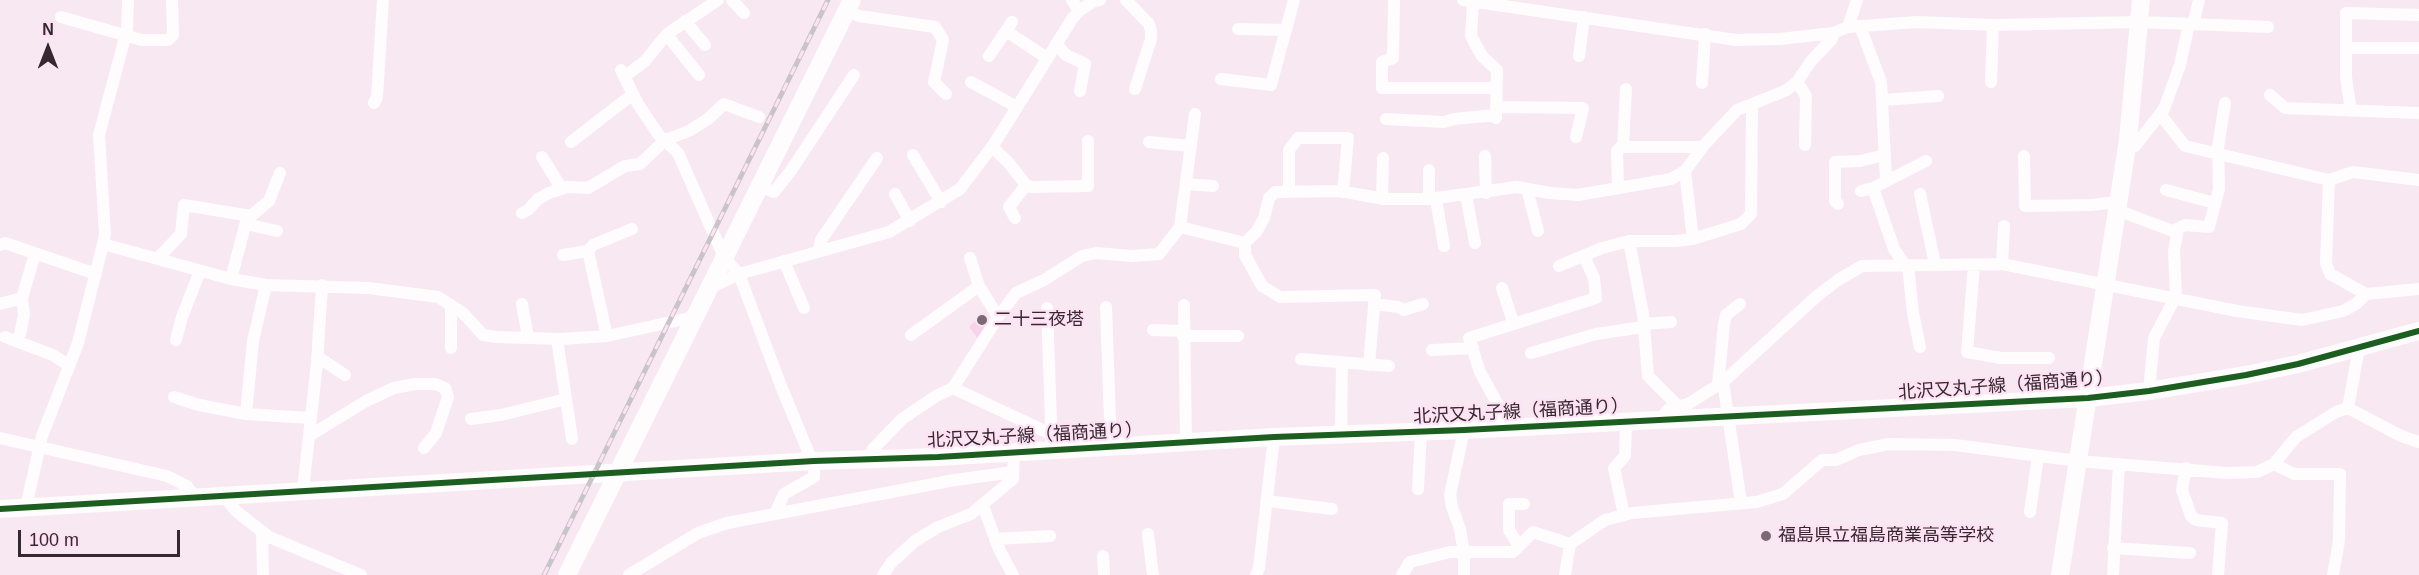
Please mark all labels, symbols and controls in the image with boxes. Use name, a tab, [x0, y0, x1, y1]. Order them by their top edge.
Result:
north arrow	[18, 18, 78, 78]
text: N	[42, 21, 54, 38]
place label: 二十三夜塔	[994, 309, 1084, 331]
marker: 二十三夜塔	[975, 313, 989, 327]
street label: 北沢又丸子線（福商通り）	[1898, 368, 2114, 404]
street label: 北沢又丸子線（福商通り）	[1413, 396, 1629, 428]
street label: 北沢又丸子線（福商通り）	[927, 420, 1143, 452]
scale bar	[21, 518, 183, 556]
place label: 福島県立福島商業高等学校	[1778, 525, 1994, 547]
marker: 福島県立福島商業高等学校	[1759, 529, 1773, 543]
text: 100 m	[29, 530, 79, 550]

